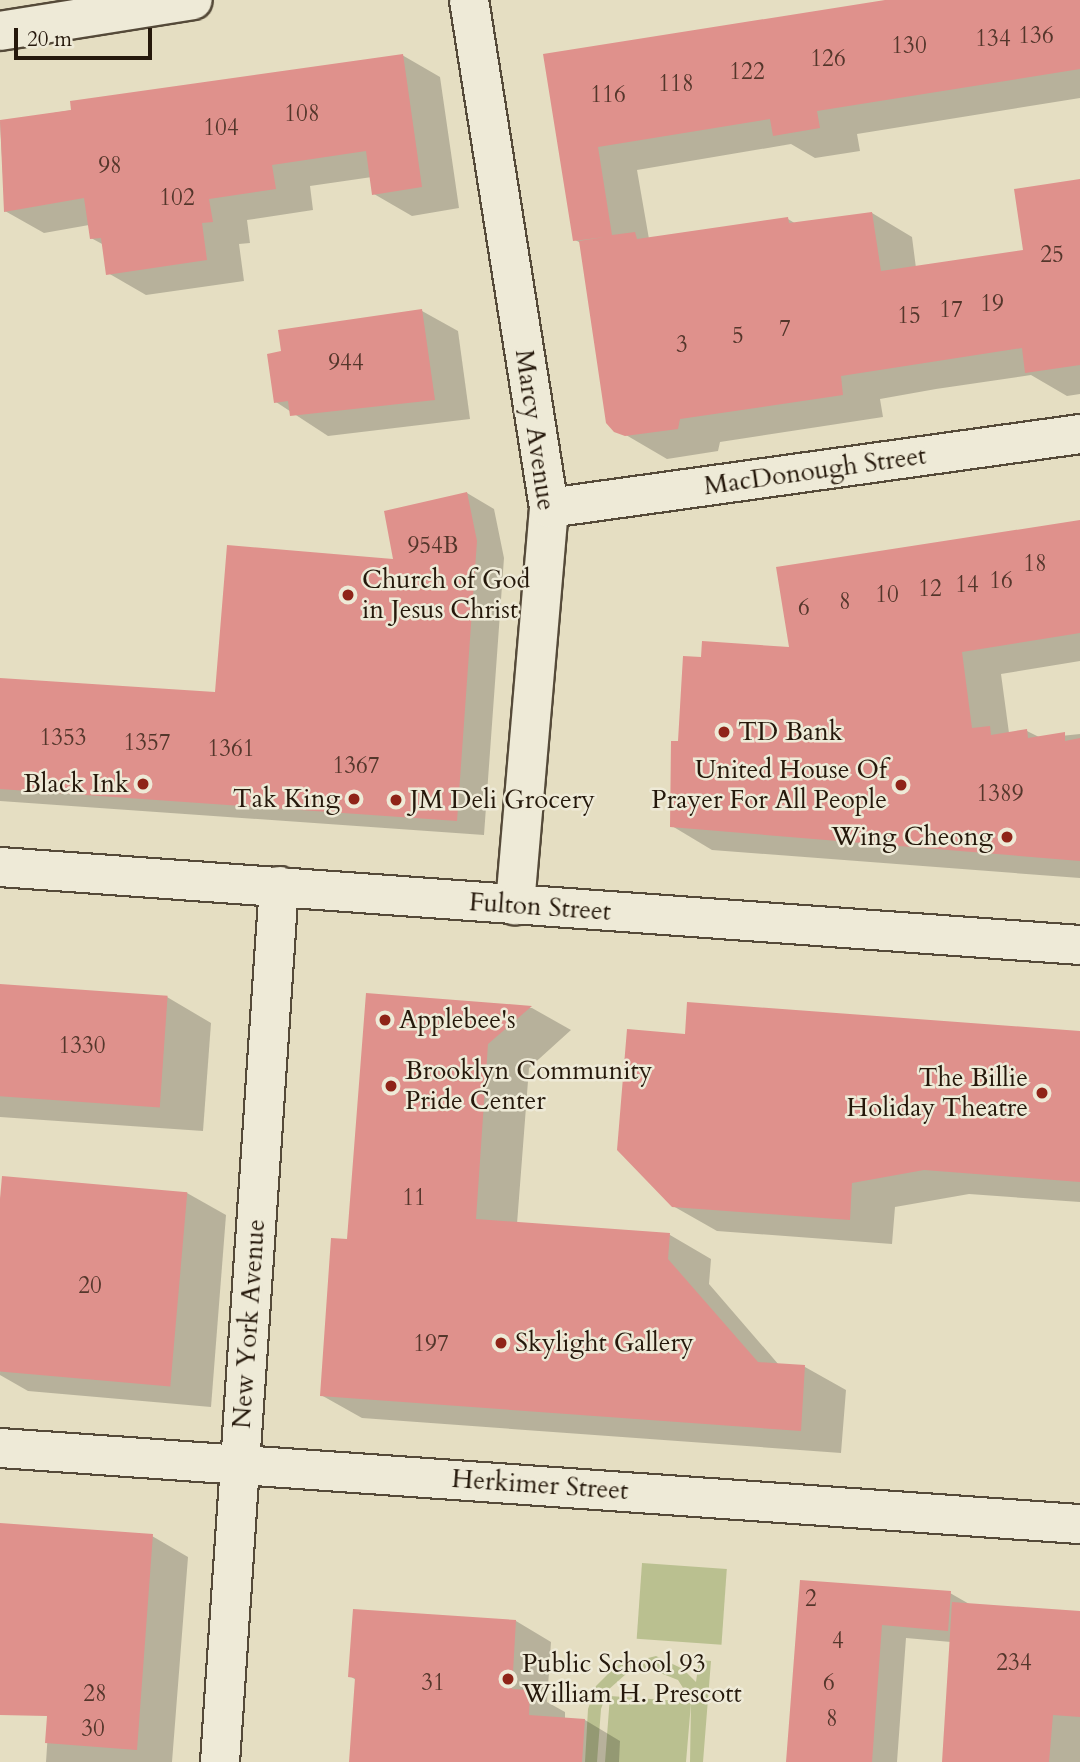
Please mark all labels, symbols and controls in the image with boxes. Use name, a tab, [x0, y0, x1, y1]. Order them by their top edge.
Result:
scale bar	[18, 14, 156, 58]
house number: 136	[1018, 22, 1054, 50]
text: 20 m	[27, 25, 72, 54]
house number: 134	[975, 25, 1011, 53]
house number: 130	[891, 32, 927, 60]
house number: 126	[810, 45, 846, 73]
house number: 122	[729, 58, 765, 86]
house number: 118	[658, 70, 694, 98]
house number: 116	[590, 81, 626, 109]
house number: 108	[284, 100, 320, 128]
house number: 104	[203, 114, 239, 142]
house number: 98	[98, 152, 122, 180]
house number: 102	[159, 184, 195, 212]
house number: 25	[1040, 241, 1064, 269]
house number: 19	[980, 290, 1004, 318]
house number: 17	[939, 296, 963, 324]
house number: 15	[897, 302, 921, 330]
house number: 7	[779, 315, 791, 343]
house number: 5	[732, 322, 744, 350]
house number: 3	[676, 331, 688, 359]
street label: Marcy Avenue	[508, 348, 562, 512]
house number: 944	[328, 349, 364, 377]
street label: MacDonough Street	[702, 440, 928, 502]
house number: 954B	[408, 532, 458, 560]
house number: 18	[1023, 550, 1047, 578]
place label: Church of God in Jesus Christ	[362, 564, 530, 626]
house number: 16	[989, 567, 1013, 595]
house number: 14	[955, 571, 979, 599]
house number: 12	[918, 575, 942, 603]
house number: 10	[875, 581, 899, 609]
marker: Church of God in Jesus Christ	[340, 587, 356, 603]
house number: 8	[839, 588, 851, 616]
house number: 6	[798, 594, 810, 622]
place label: TD Bank	[738, 716, 843, 748]
house number: 1353	[39, 724, 87, 752]
marker: TD Bank	[716, 724, 732, 740]
house number: 1357	[123, 729, 171, 757]
house number: 1361	[207, 735, 255, 763]
house number: 1367	[332, 752, 380, 780]
place label: United House Of Prayer For All People	[651, 754, 887, 816]
place label: Black Ink	[23, 768, 129, 800]
marker: Black Ink	[135, 776, 151, 792]
marker: United House Of Prayer For All People	[893, 777, 909, 793]
house number: 1389	[976, 780, 1024, 808]
place label: Tak King	[233, 783, 340, 815]
place label: JM Deli Grocery	[410, 784, 595, 816]
marker: Tak King	[346, 791, 362, 807]
marker: JM Deli Grocery	[388, 792, 404, 808]
place label: Wing Cheong	[831, 821, 993, 853]
marker: Wing Cheong	[999, 829, 1015, 845]
street label: Fulton Street	[468, 886, 612, 928]
place label: Applebee's	[399, 1004, 516, 1036]
marker: Applebee's	[377, 1012, 393, 1028]
house number: 1330	[58, 1032, 106, 1060]
place label: Brooklyn Community Pride Center	[405, 1055, 653, 1116]
place label: The Billie Holiday Theatre	[847, 1062, 1028, 1124]
marker: Brooklyn Community Pride Center	[383, 1078, 399, 1094]
marker: The Billie Holiday Theatre	[1034, 1085, 1050, 1101]
house number: 11	[402, 1184, 426, 1212]
street label: New York Avenue	[226, 1218, 272, 1430]
house number: 20	[78, 1272, 102, 1300]
place label: Skylight Gallery	[515, 1327, 694, 1359]
house number: 197	[413, 1330, 449, 1358]
marker: Skylight Gallery	[493, 1335, 509, 1351]
street label: Herkimer Street	[451, 1463, 629, 1507]
house number: 2	[805, 1585, 817, 1613]
house number: 4	[832, 1627, 844, 1655]
place label: Public School 93 William H. Prescott	[522, 1648, 742, 1710]
house number: 234	[996, 1649, 1032, 1677]
house number: 31	[421, 1669, 445, 1697]
house number: 6	[823, 1669, 835, 1697]
marker: Public School 93 William H. Prescott	[500, 1671, 516, 1687]
house number: 28	[83, 1680, 107, 1708]
house number: 8	[826, 1705, 838, 1733]
house number: 30	[81, 1715, 105, 1743]

